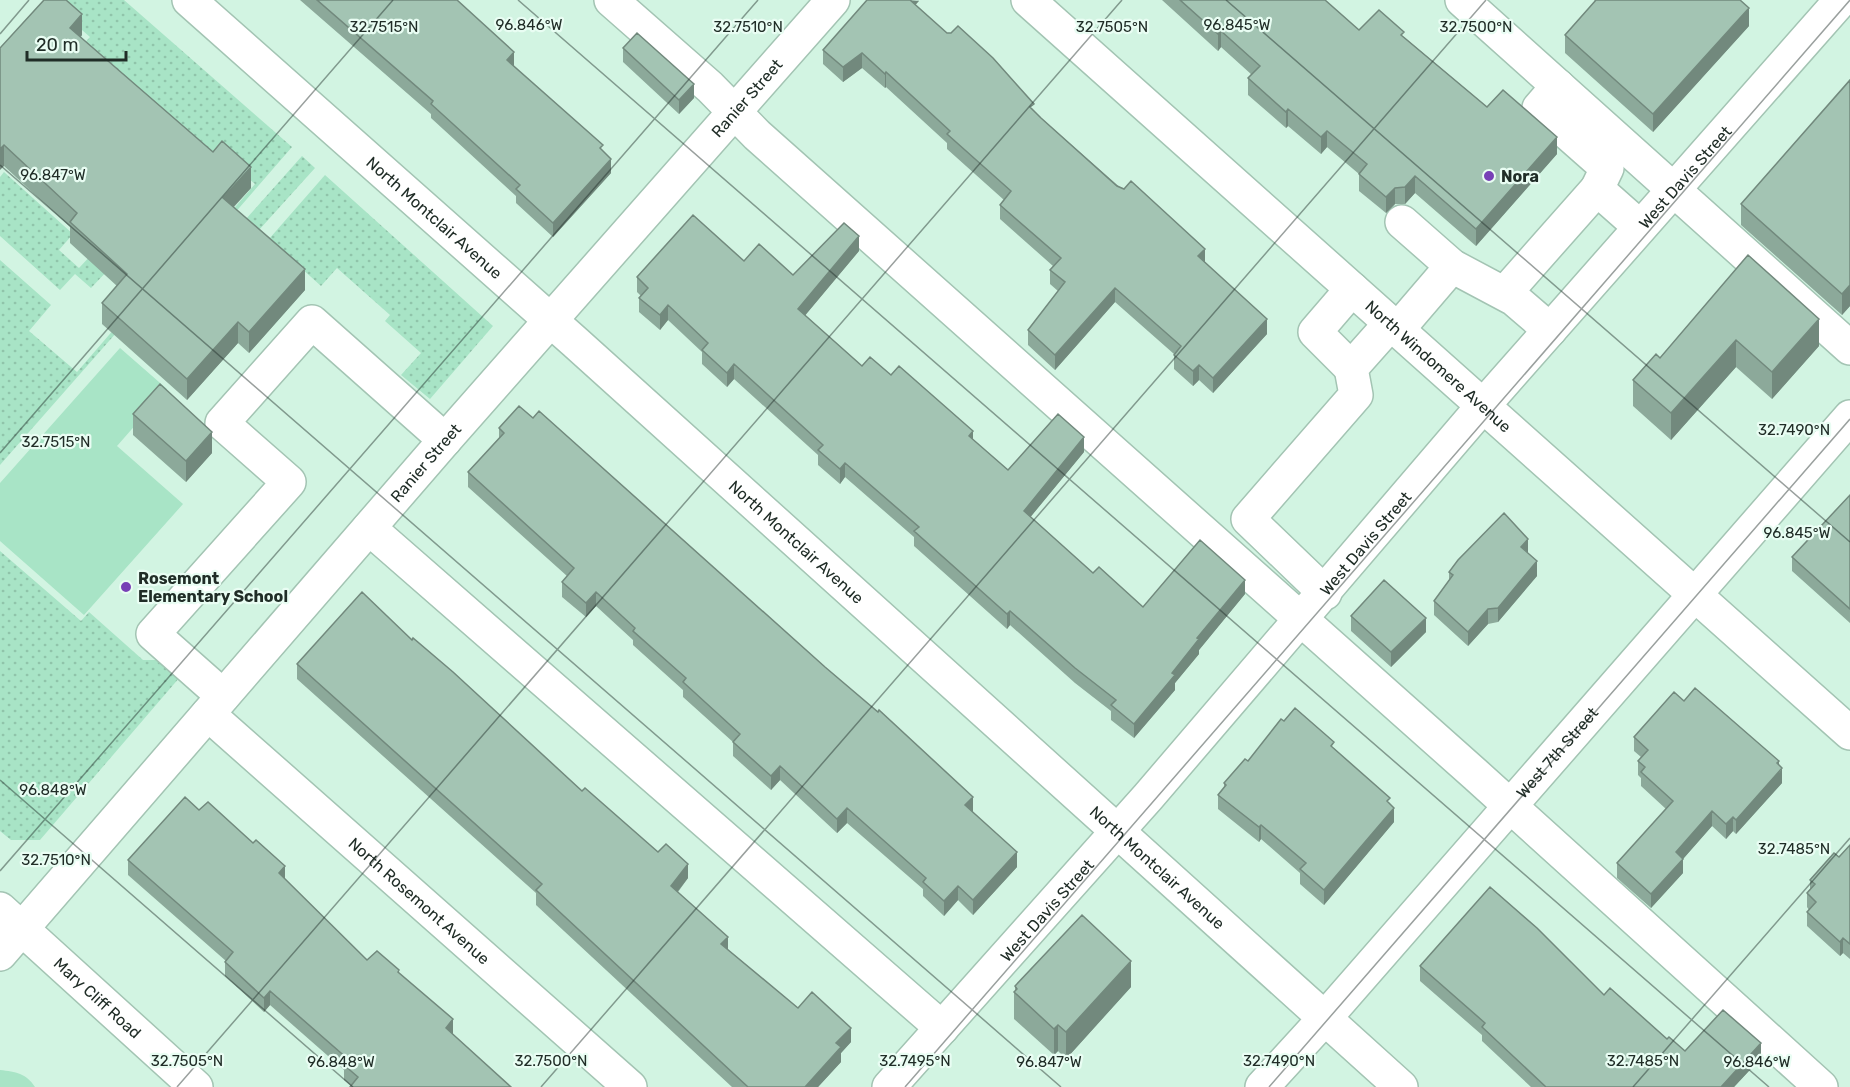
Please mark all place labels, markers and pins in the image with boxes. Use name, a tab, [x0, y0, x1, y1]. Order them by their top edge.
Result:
place label: Nora	[1501, 167, 1539, 186]
marker: Nora	[1482, 169, 1496, 183]
place label: Rosemont Elementary School	[138, 569, 288, 606]
marker: Rosemont Elementary School	[119, 580, 133, 594]

